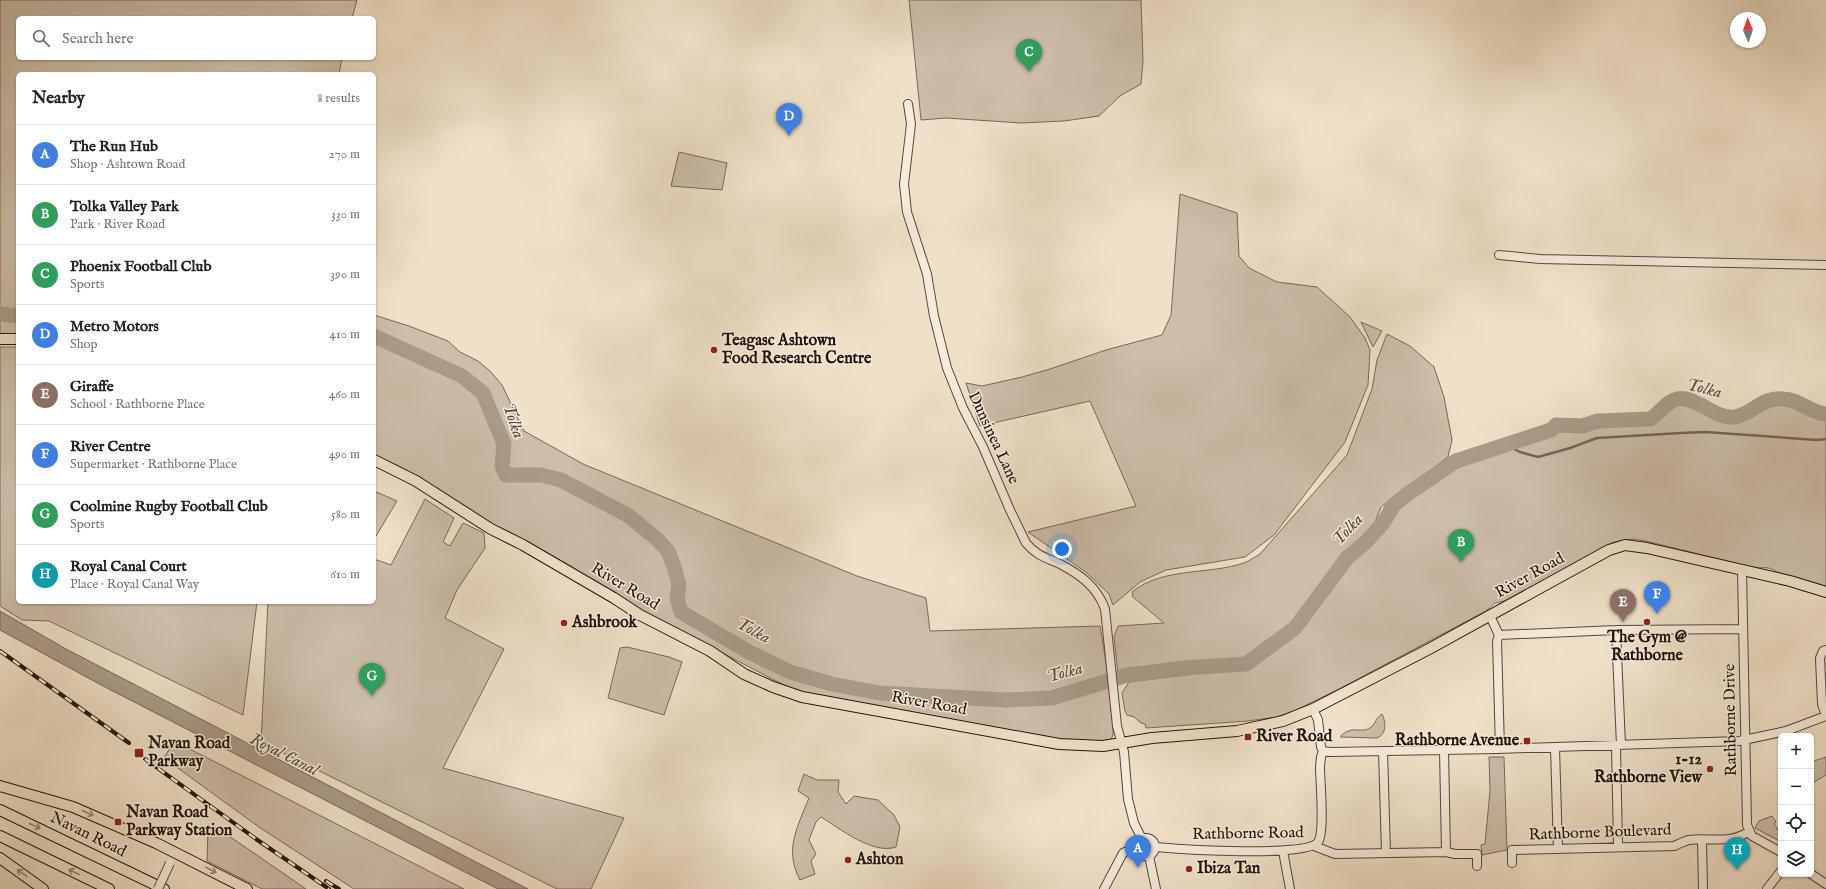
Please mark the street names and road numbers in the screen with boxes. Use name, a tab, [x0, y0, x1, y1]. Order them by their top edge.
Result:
street label: Dunsinea Lane	[963, 388, 1023, 488]
street label: River Road	[1492, 549, 1569, 603]
street label: River Road	[587, 559, 663, 615]
street label: Rathborne Drive	[1720, 664, 1742, 776]
street label: River Road	[890, 688, 969, 721]
street label: Navan Road	[47, 808, 130, 862]
street label: Rathborne Boulevard	[1528, 820, 1672, 845]
street label: Rathborne Road	[1192, 823, 1304, 845]

